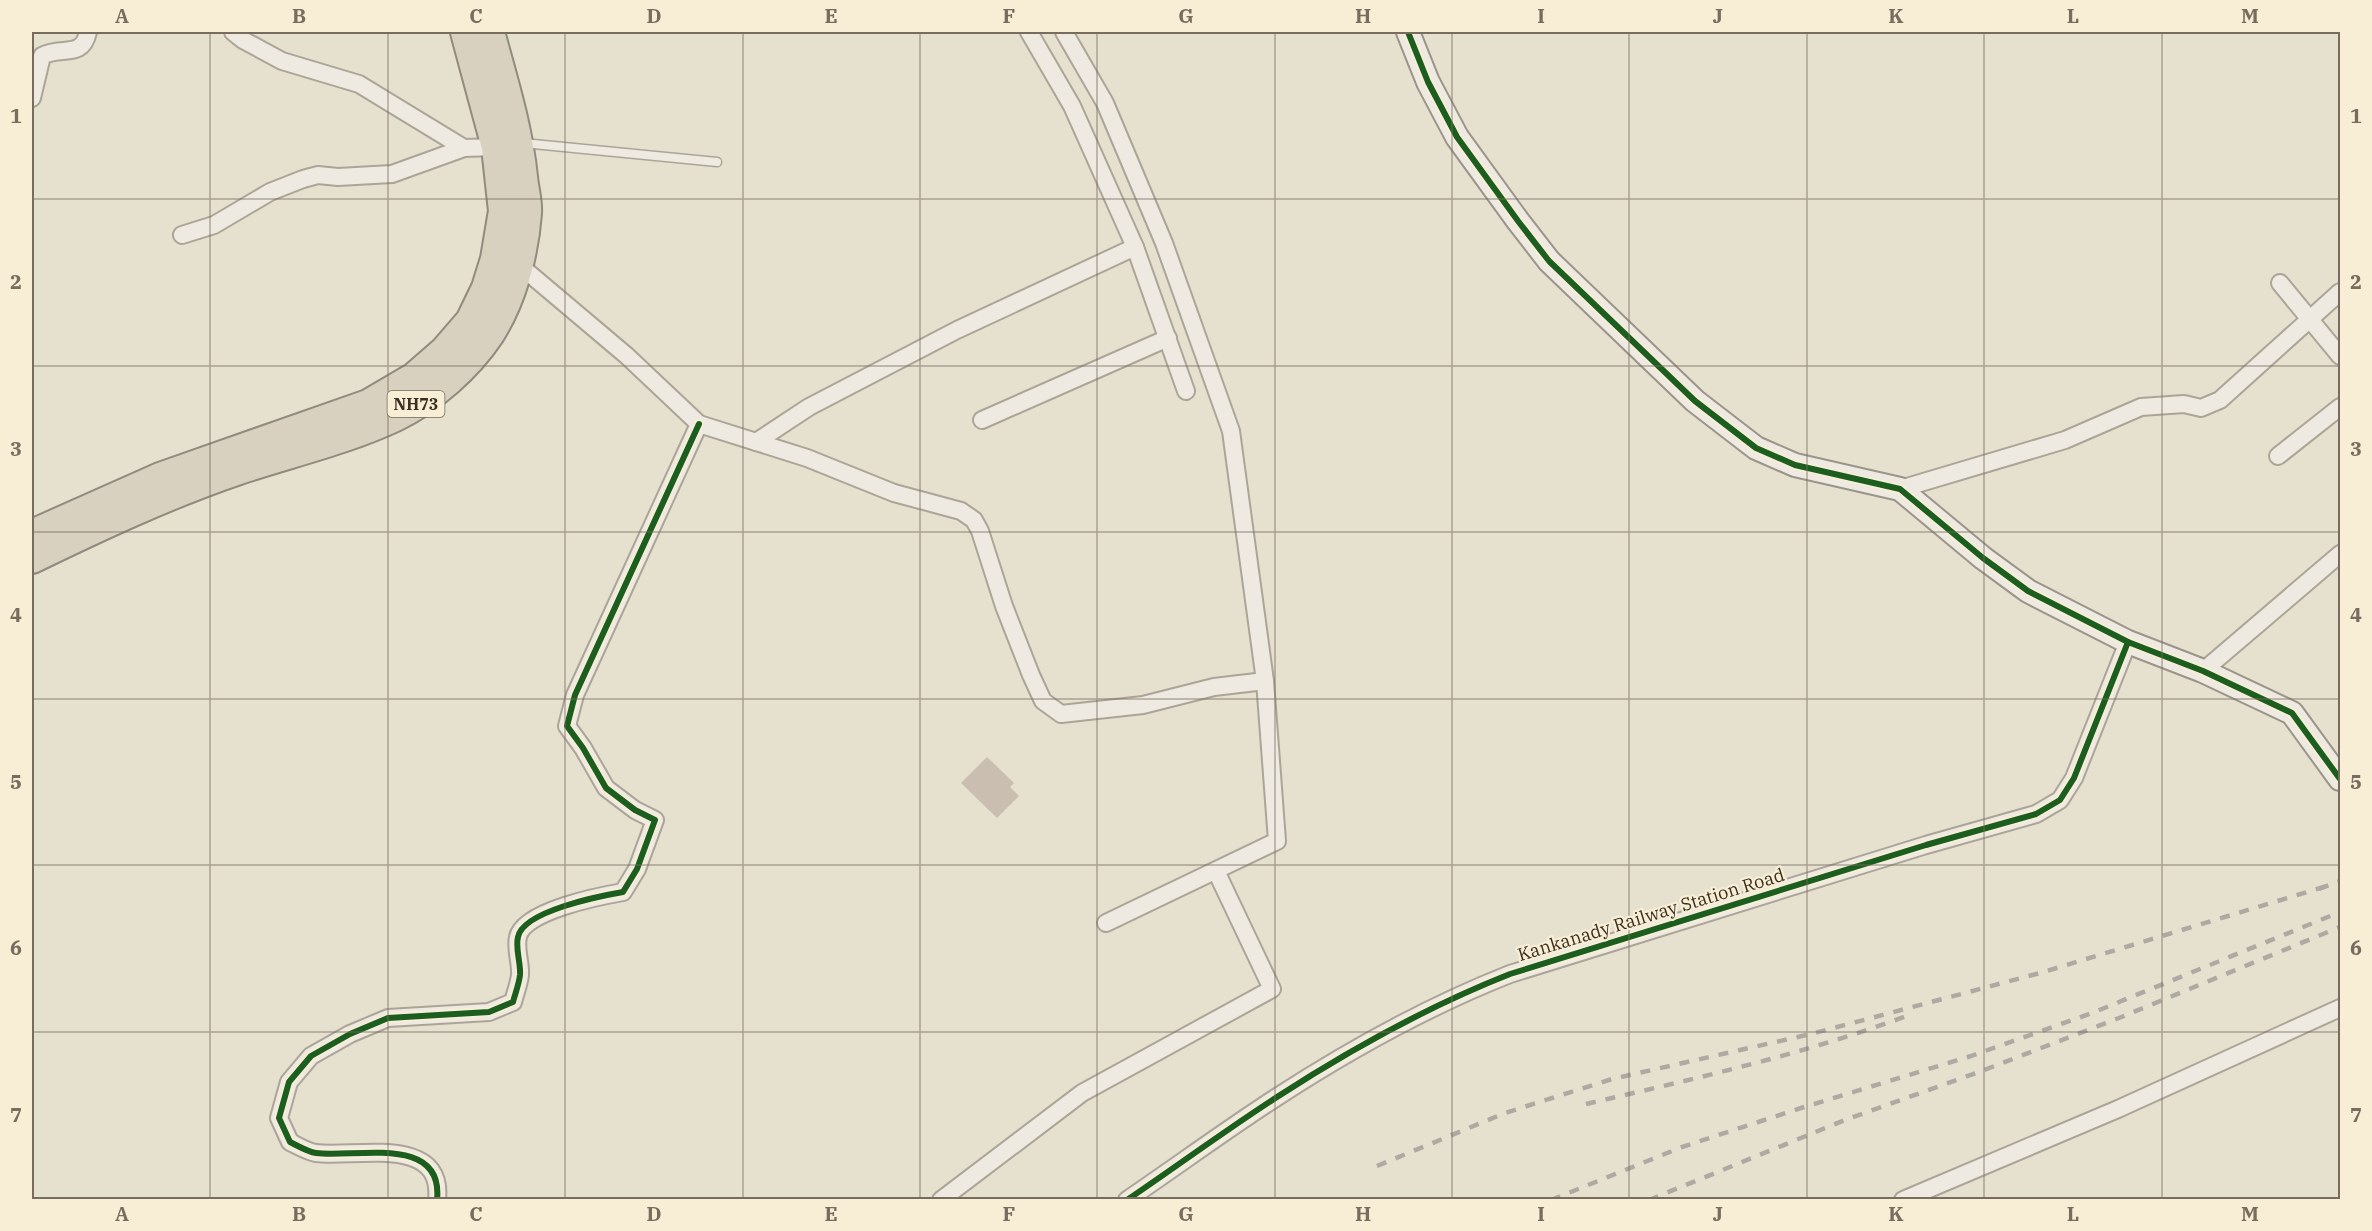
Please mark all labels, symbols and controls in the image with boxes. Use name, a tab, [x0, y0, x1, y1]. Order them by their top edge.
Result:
text: A	[115, 2, 129, 29]
text: B	[292, 2, 306, 29]
text: C	[469, 2, 483, 29]
text: D	[646, 2, 662, 29]
text: E	[824, 2, 838, 29]
text: F	[1003, 2, 1015, 29]
text: G	[1178, 2, 1194, 29]
text: H	[1355, 2, 1371, 29]
text: I	[1537, 2, 1545, 29]
text: J	[1713, 2, 1723, 29]
text: K	[1888, 2, 1904, 29]
text: L	[2067, 2, 2079, 29]
text: M	[2241, 2, 2259, 29]
text: 1	[10, 102, 22, 129]
text: 1	[2350, 102, 2362, 129]
text: 2	[10, 268, 22, 295]
text: 2	[2350, 268, 2362, 295]
road number: NH73	[388, 391, 444, 417]
text: 3	[10, 435, 22, 462]
text: 3	[2350, 435, 2362, 462]
text: 4	[10, 601, 22, 628]
text: 4	[2350, 601, 2362, 628]
text: 5	[10, 768, 22, 795]
text: 5	[2350, 768, 2362, 795]
street label: Kankanady Railway Station Road	[1515, 863, 1787, 966]
text: 6	[10, 934, 22, 961]
text: 6	[2350, 934, 2362, 961]
text: 7	[10, 1101, 22, 1128]
text: 7	[2350, 1101, 2362, 1128]
text: A	[115, 1200, 129, 1227]
text: B	[292, 1200, 306, 1227]
text: C	[469, 1200, 483, 1227]
text: D	[646, 1200, 662, 1227]
text: E	[824, 1200, 838, 1227]
text: F	[1003, 1200, 1015, 1227]
text: G	[1178, 1200, 1194, 1227]
text: H	[1355, 1200, 1371, 1227]
text: I	[1537, 1200, 1545, 1227]
text: J	[1713, 1200, 1723, 1227]
text: K	[1888, 1200, 1904, 1227]
text: L	[2067, 1200, 2079, 1227]
text: M	[2241, 1200, 2259, 1227]

